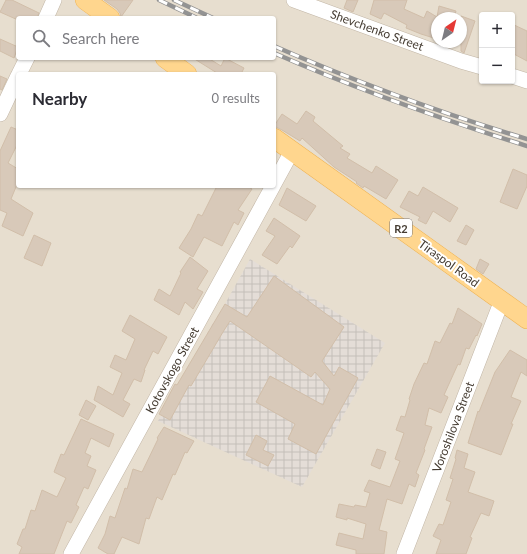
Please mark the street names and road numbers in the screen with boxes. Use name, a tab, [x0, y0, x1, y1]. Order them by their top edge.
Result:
street label: Shevchenko Street	[328, 6, 426, 54]
road number: R2	[390, 219, 412, 237]
street label: Tiraspol Road	[416, 236, 482, 290]
street label: Kotovskogo Street	[142, 324, 202, 416]
street label: Voroshilova Street	[429, 379, 477, 474]

